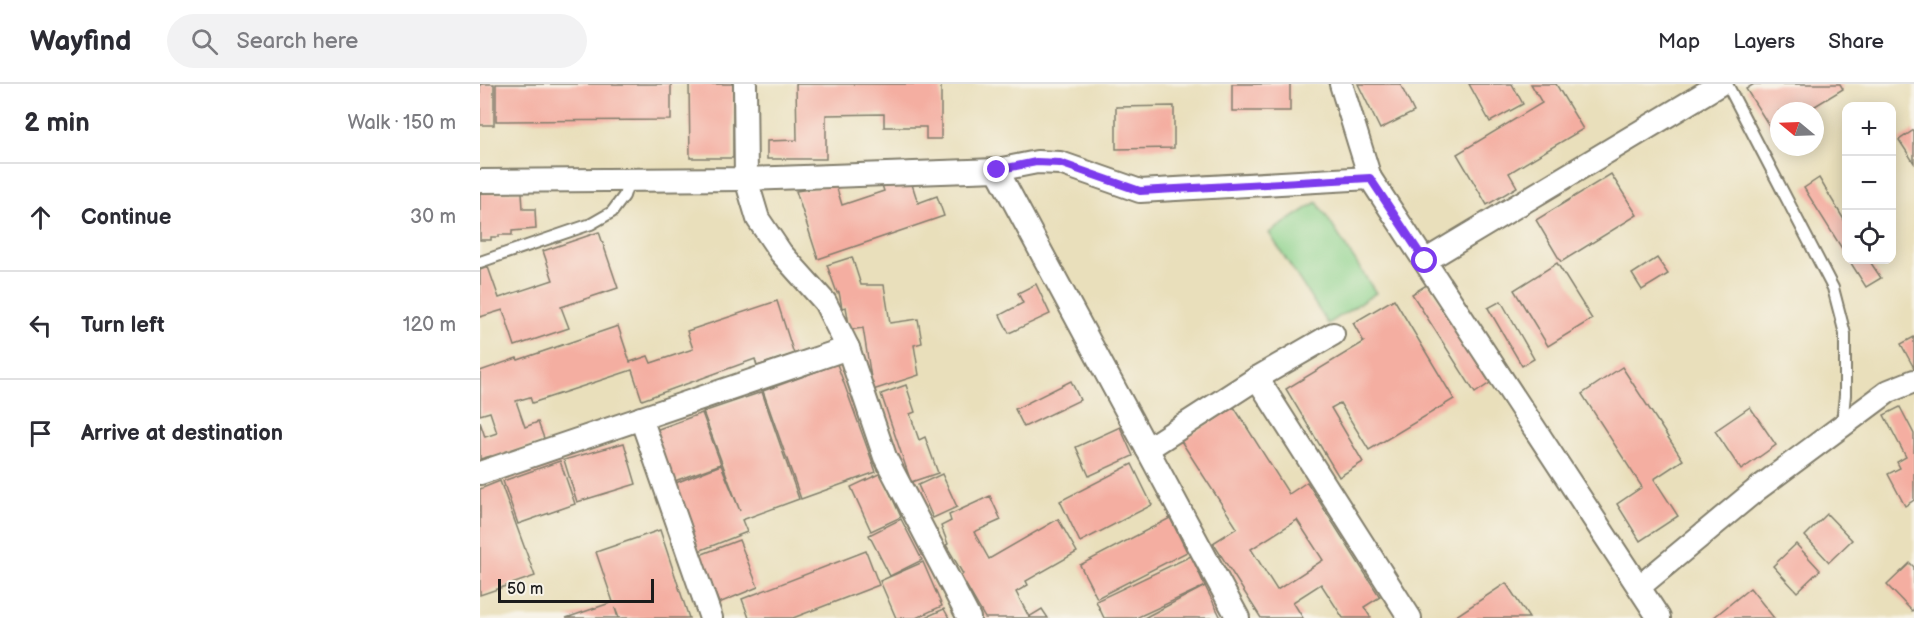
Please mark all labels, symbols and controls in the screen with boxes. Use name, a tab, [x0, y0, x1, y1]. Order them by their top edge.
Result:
search box	[167, 14, 587, 68]
text: Wayfind	[30, 25, 131, 58]
icon: search	[188, 25, 221, 58]
text: Search here	[236, 28, 358, 55]
text: Map	[1658, 29, 1700, 54]
text: Layers	[1733, 29, 1795, 54]
text: Share	[1828, 29, 1884, 54]
north arrow	[1770, 102, 1824, 156]
map controls	[1842, 102, 1896, 264]
button: +	[1842, 102, 1896, 156]
text: 2 min	[24, 108, 90, 139]
text: Walk · 150 m	[347, 111, 456, 135]
route end	[983, 156, 1009, 182]
button: −	[1842, 156, 1896, 210]
icon: ahead	[24, 201, 57, 234]
text: Continue	[81, 204, 171, 231]
text: 30 m	[410, 205, 456, 229]
button: locate	[1842, 210, 1896, 264]
route start	[1411, 247, 1437, 273]
icon: left	[24, 309, 57, 342]
text: Turn left	[81, 312, 165, 339]
text: 120 m	[403, 313, 456, 337]
icon: arrive	[24, 417, 57, 450]
text: Arrive at destination	[81, 420, 283, 447]
scale bar	[498, 576, 654, 604]
text: 50 m	[507, 580, 543, 599]

